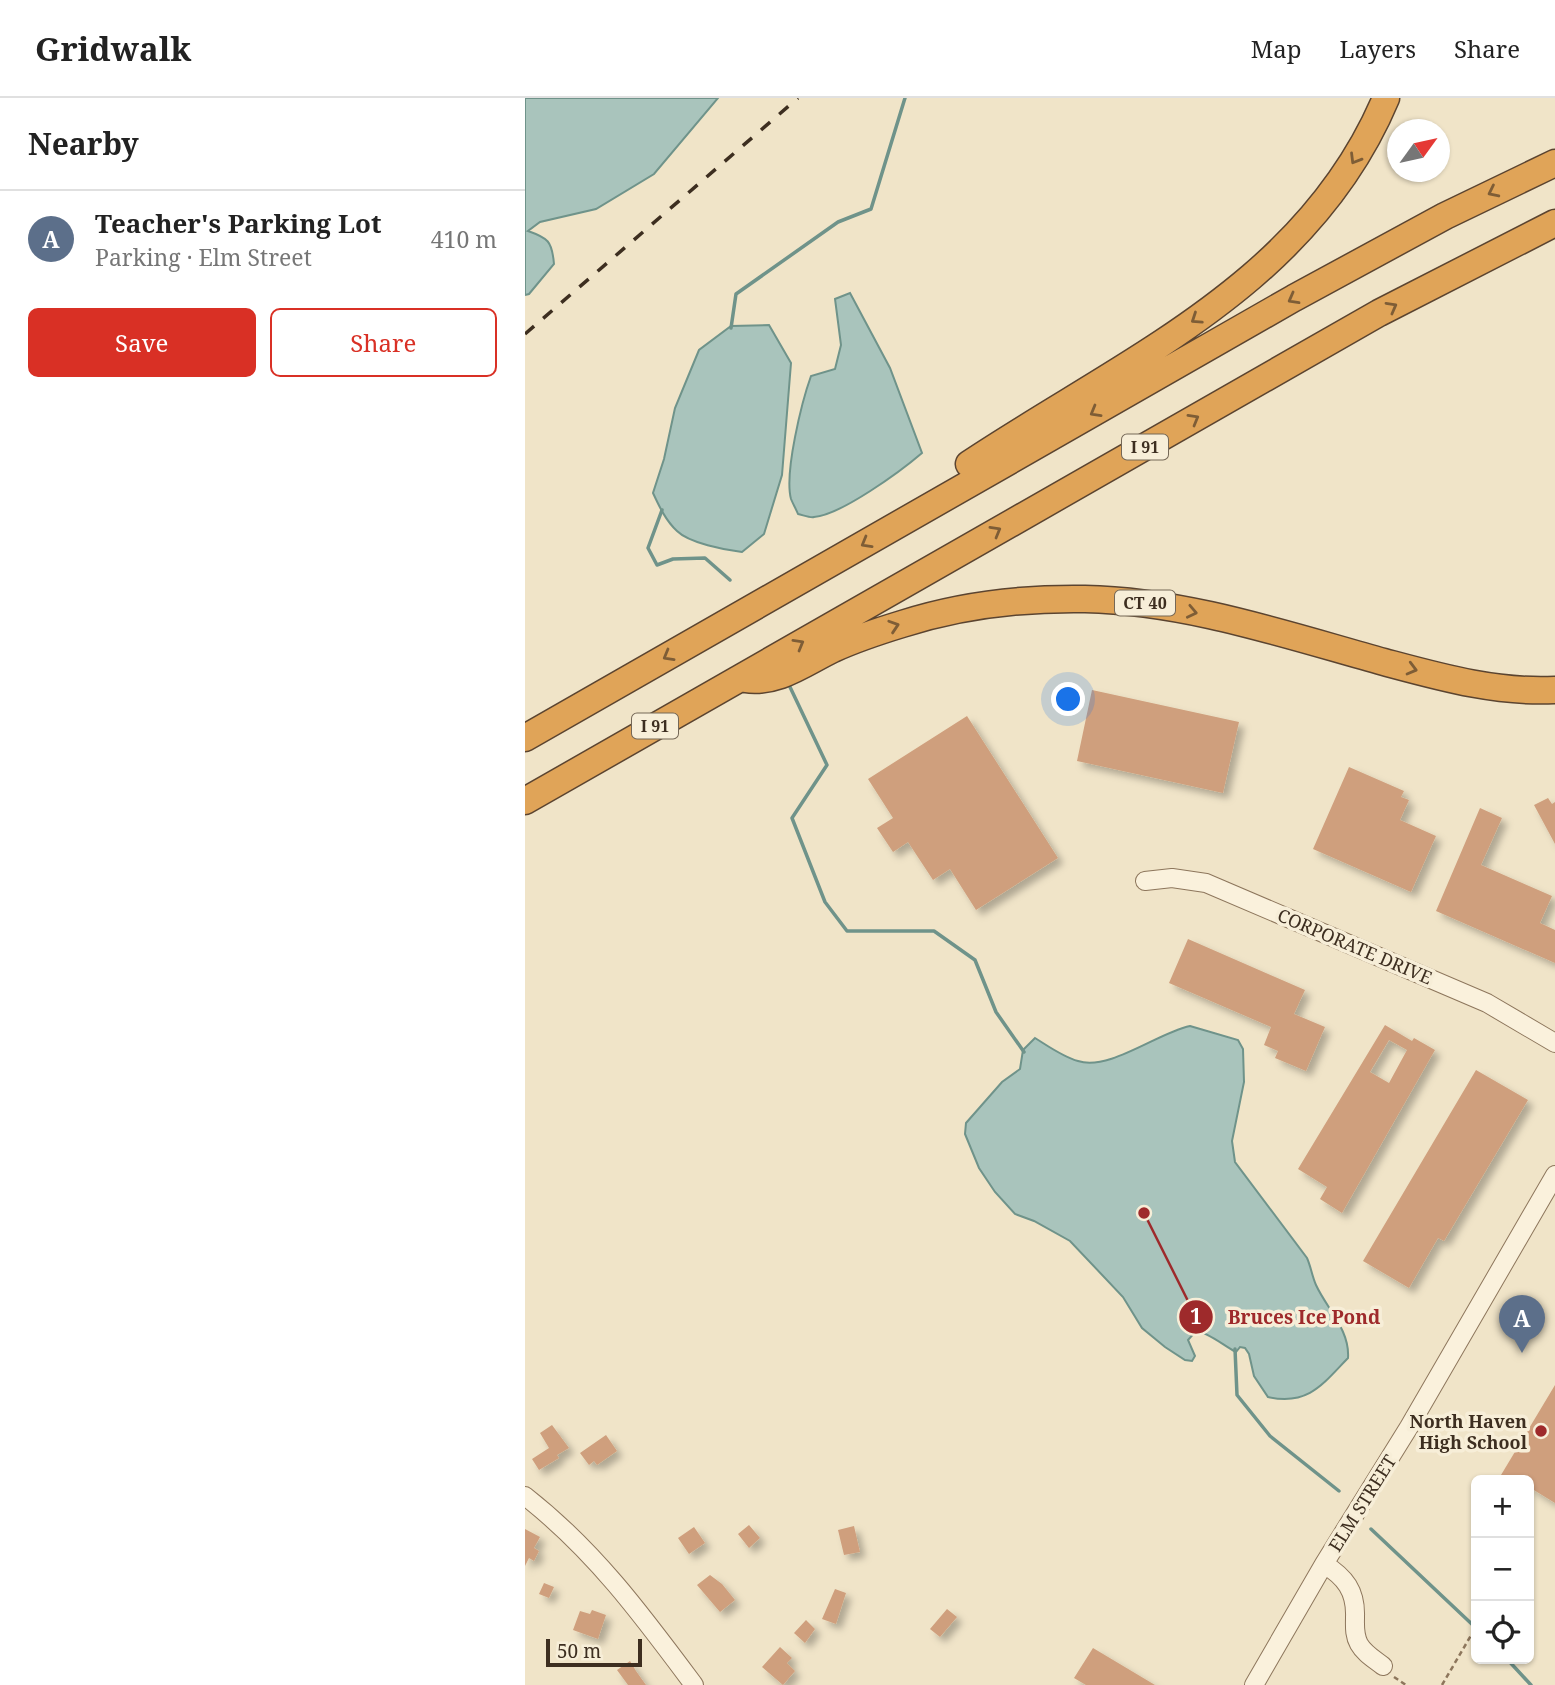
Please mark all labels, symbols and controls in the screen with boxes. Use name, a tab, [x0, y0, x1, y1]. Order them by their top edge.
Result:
text: Gridwalk	[35, 26, 191, 71]
text: Map	[1251, 32, 1302, 65]
text: Layers	[1340, 32, 1416, 65]
text: Share	[1454, 32, 1520, 65]
north arrow	[1387, 119, 1450, 182]
text: Nearby	[28, 123, 139, 164]
one-way arrow	[1350, 151, 1363, 164]
one-way arrow	[1488, 184, 1500, 198]
text: Teacher's Parking Lot	[95, 205, 381, 241]
text: A	[42, 223, 60, 255]
text: 410 m	[431, 223, 497, 255]
text: Parking · Elm Street	[95, 241, 312, 273]
one-way arrow	[1287, 291, 1300, 304]
one-way arrow	[1385, 301, 1397, 315]
button: Save	[28, 308, 256, 377]
button: Share	[270, 308, 497, 377]
one-way arrow	[1191, 311, 1204, 323]
one-way arrow	[1090, 404, 1103, 417]
one-way arrow	[1187, 414, 1199, 427]
road number: I 91	[1122, 434, 1168, 460]
one-way arrow	[989, 527, 1002, 540]
one-way arrow	[860, 535, 873, 548]
road number: CT 40	[1115, 590, 1175, 616]
one-way arrow	[1186, 603, 1198, 618]
one-way arrow	[888, 620, 900, 634]
one-way arrow	[791, 639, 804, 652]
one-way arrow	[663, 648, 676, 661]
one-way arrow	[1405, 661, 1417, 675]
your location	[1051, 682, 1085, 716]
road number: I 91	[632, 713, 678, 738]
street label: CORPORATE DRIVE	[1274, 903, 1436, 989]
pin: A	[1499, 1295, 1545, 1353]
callout: Bruces Ice Pond	[1178, 1297, 1394, 1337]
text: 1	[1190, 1302, 1202, 1330]
text: Bruces Ice Pond	[1228, 1304, 1381, 1330]
place label: North Haven High School	[1410, 1409, 1528, 1454]
marker: North Haven High School	[1533, 1423, 1549, 1439]
street label: ELM STREET	[1323, 1450, 1401, 1556]
map controls	[1471, 1475, 1534, 1664]
button: +	[1471, 1475, 1534, 1538]
button: −	[1471, 1538, 1534, 1601]
button: locate	[1471, 1601, 1534, 1664]
scale bar	[546, 1636, 642, 1668]
text: 50 m	[557, 1638, 601, 1664]

